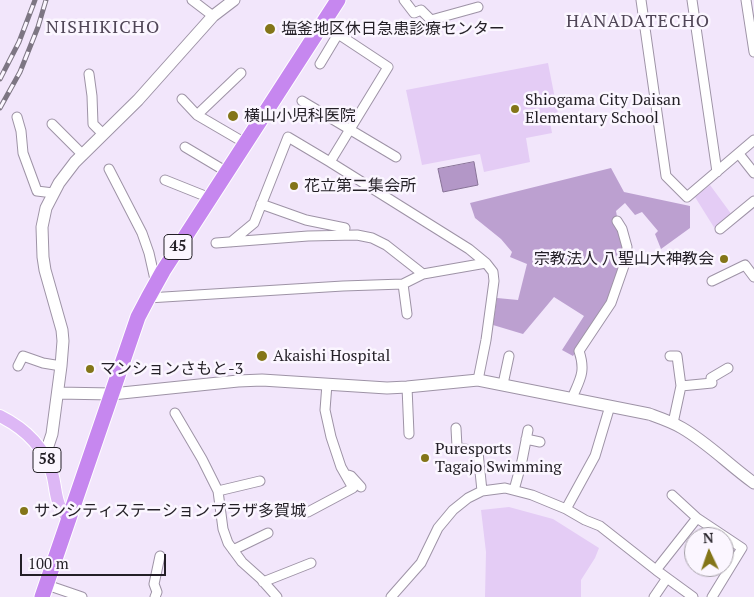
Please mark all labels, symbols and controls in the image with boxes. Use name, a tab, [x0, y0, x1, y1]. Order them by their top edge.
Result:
district label: HANADATECHO	[565, 11, 711, 33]
district label: NISHIKICHO	[44, 17, 162, 39]
place label: 塩釜地区休日急患診療センター	[281, 19, 505, 39]
marker: 塩釜地区休日急患診療センター	[263, 22, 277, 36]
place label: Shiogama City Daisan Elementary School	[525, 90, 681, 128]
marker: Shiogama City Daisan Elementary School	[509, 103, 521, 115]
place label: 横山小児科医院	[244, 106, 356, 126]
marker: 横山小児科医院	[226, 109, 240, 123]
place label: 花立第二集会所	[304, 176, 416, 196]
marker: 花立第二集会所	[288, 180, 300, 192]
road number: 45	[164, 234, 192, 260]
place label: 宗教法人 八聖山大神教会	[534, 249, 714, 269]
marker: 宗教法人 八聖山大神教会	[718, 253, 730, 265]
place label: Akaishi Hospital	[273, 346, 390, 366]
marker: Akaishi Hospital	[255, 349, 269, 363]
place label: マンションさもと-3	[100, 359, 243, 379]
marker: マンションさもと-3	[84, 363, 96, 375]
place label: Puresports Tagajo Swimming	[435, 439, 562, 477]
road number: 58	[33, 448, 61, 472]
marker: Puresports Tagajo Swimming	[419, 452, 431, 464]
place label: サンシティステーションプラザ多賀城	[34, 501, 306, 521]
marker: サンシティステーションプラザ多賀城	[18, 505, 30, 517]
north arrow	[684, 527, 734, 577]
text: N	[702, 528, 714, 547]
scale bar	[22, 544, 169, 576]
text: 100 m	[28, 553, 69, 573]

